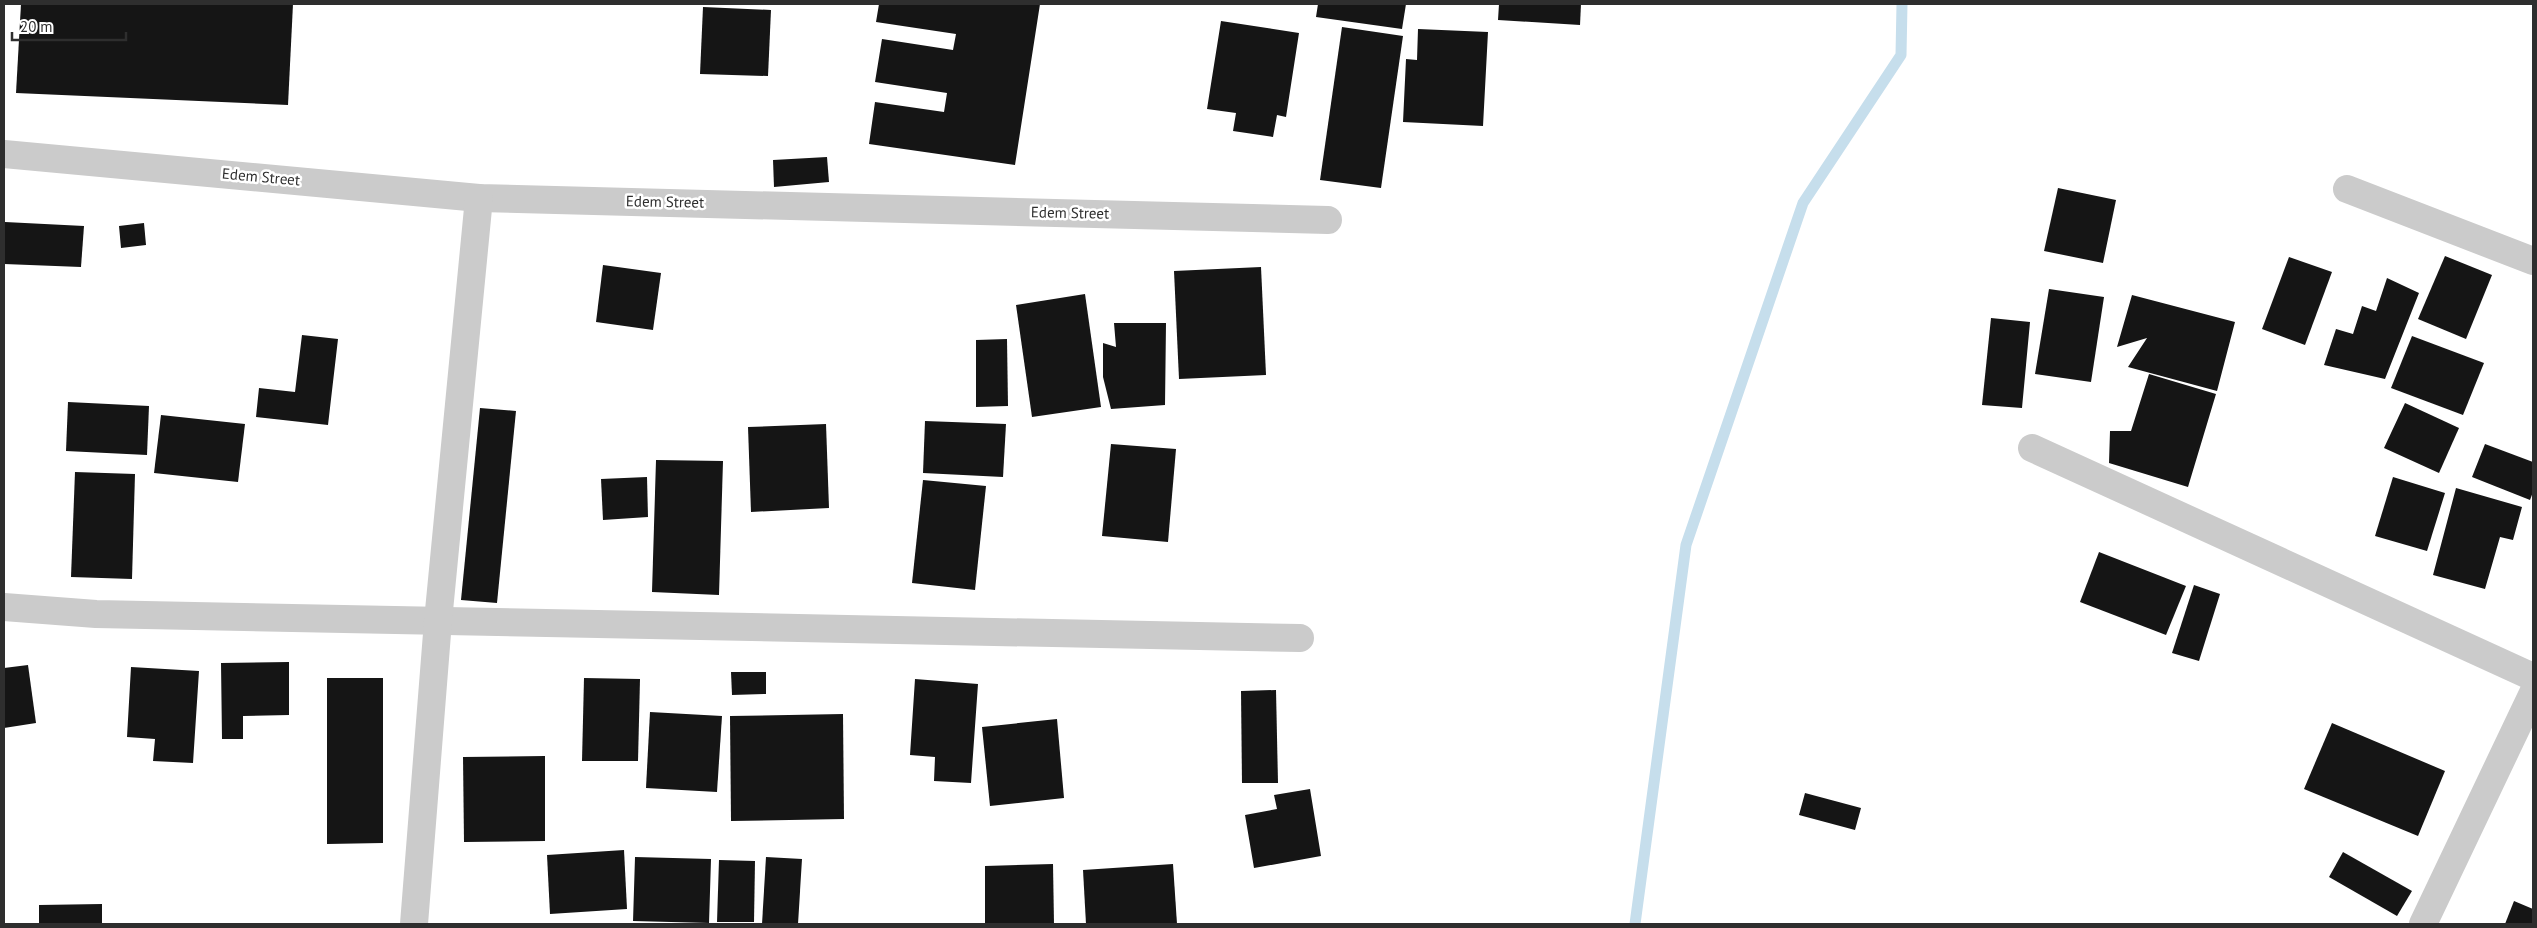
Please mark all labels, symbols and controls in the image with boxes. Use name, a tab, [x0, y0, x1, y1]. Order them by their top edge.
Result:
scale bar	[12, 10, 126, 42]
text: 20 m	[20, 17, 53, 36]
street label: Edem Street	[221, 164, 301, 189]
street label: Edem Street	[626, 191, 704, 212]
street label: Edem Street	[1031, 202, 1109, 223]

